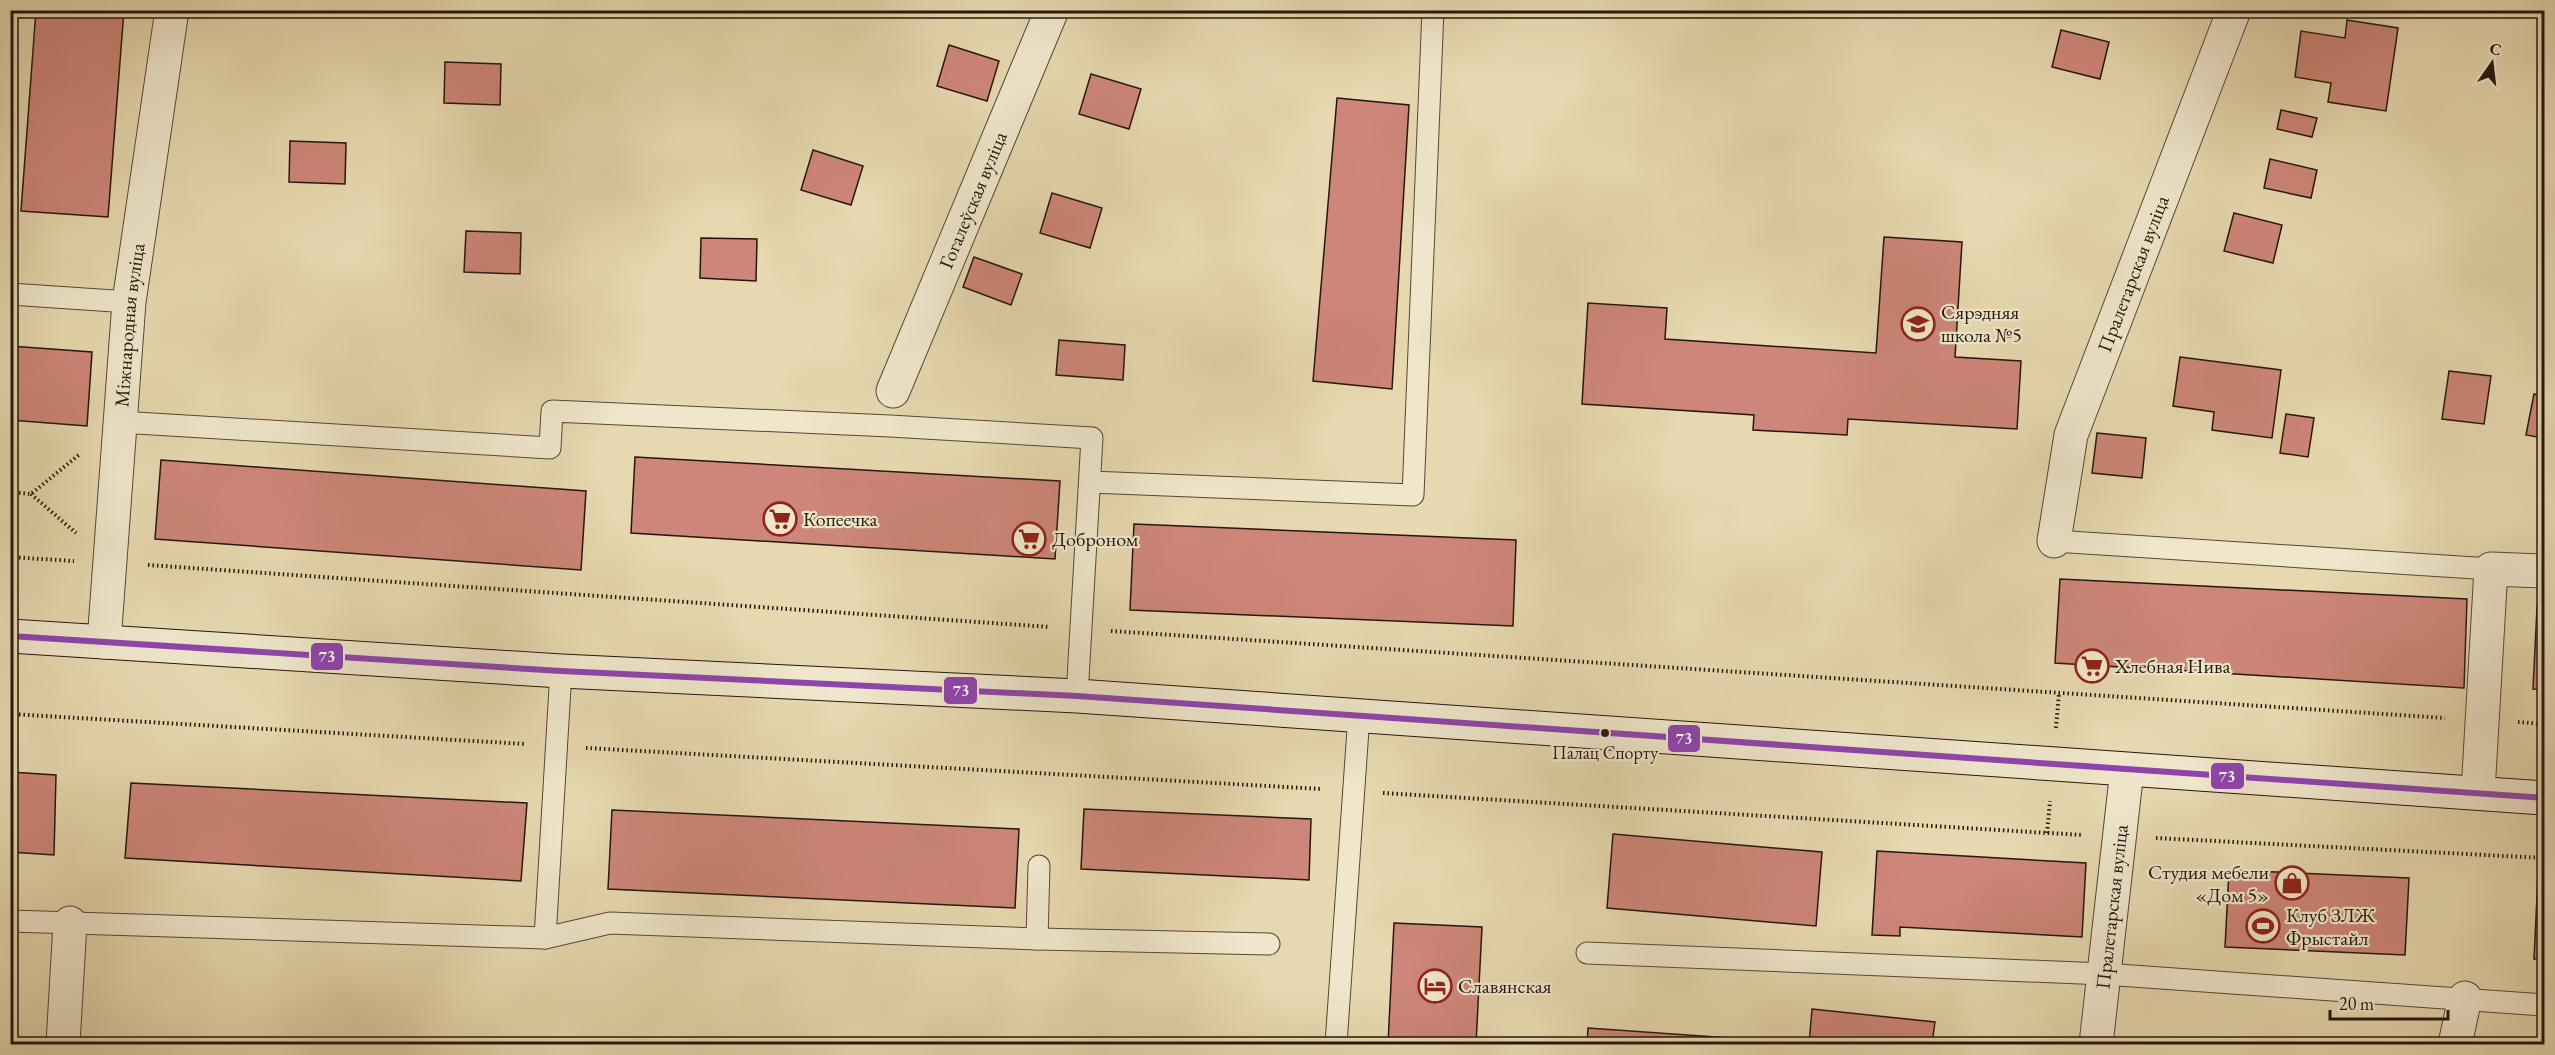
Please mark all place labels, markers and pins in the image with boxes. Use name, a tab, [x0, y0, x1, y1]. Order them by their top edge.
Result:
place label: Сярэдняя школа №5	[1941, 299, 2022, 348]
school or university icon: Сярэдняя школа №5	[1900, 306, 1936, 342]
supermarket icon: Копеечка	[762, 501, 798, 537]
place label: Копеечка	[803, 506, 877, 532]
supermarket icon: Доброном	[1011, 521, 1047, 557]
place label: Доброном	[1052, 526, 1139, 552]
supermarket icon: Хлебная Нива	[2074, 648, 2110, 684]
place label: Хлебная Нива	[2114, 653, 2231, 679]
marker: Палац Спорту	[1599, 727, 1611, 739]
place label: Палац Спорту	[1552, 741, 1658, 764]
place label: Студия мебели «Дом 5»	[2148, 859, 2269, 908]
shop icon: Студия мебели «Дом 5»	[2274, 865, 2310, 901]
place label: Клуб ЗЛЖ Фрыстайл	[2286, 902, 2375, 951]
sports icon: Клуб ЗЛЖ Фрыстайл	[2245, 908, 2281, 944]
hotel icon: Славянская	[1417, 968, 1453, 1004]
place label: Славянская	[1458, 973, 1552, 999]

